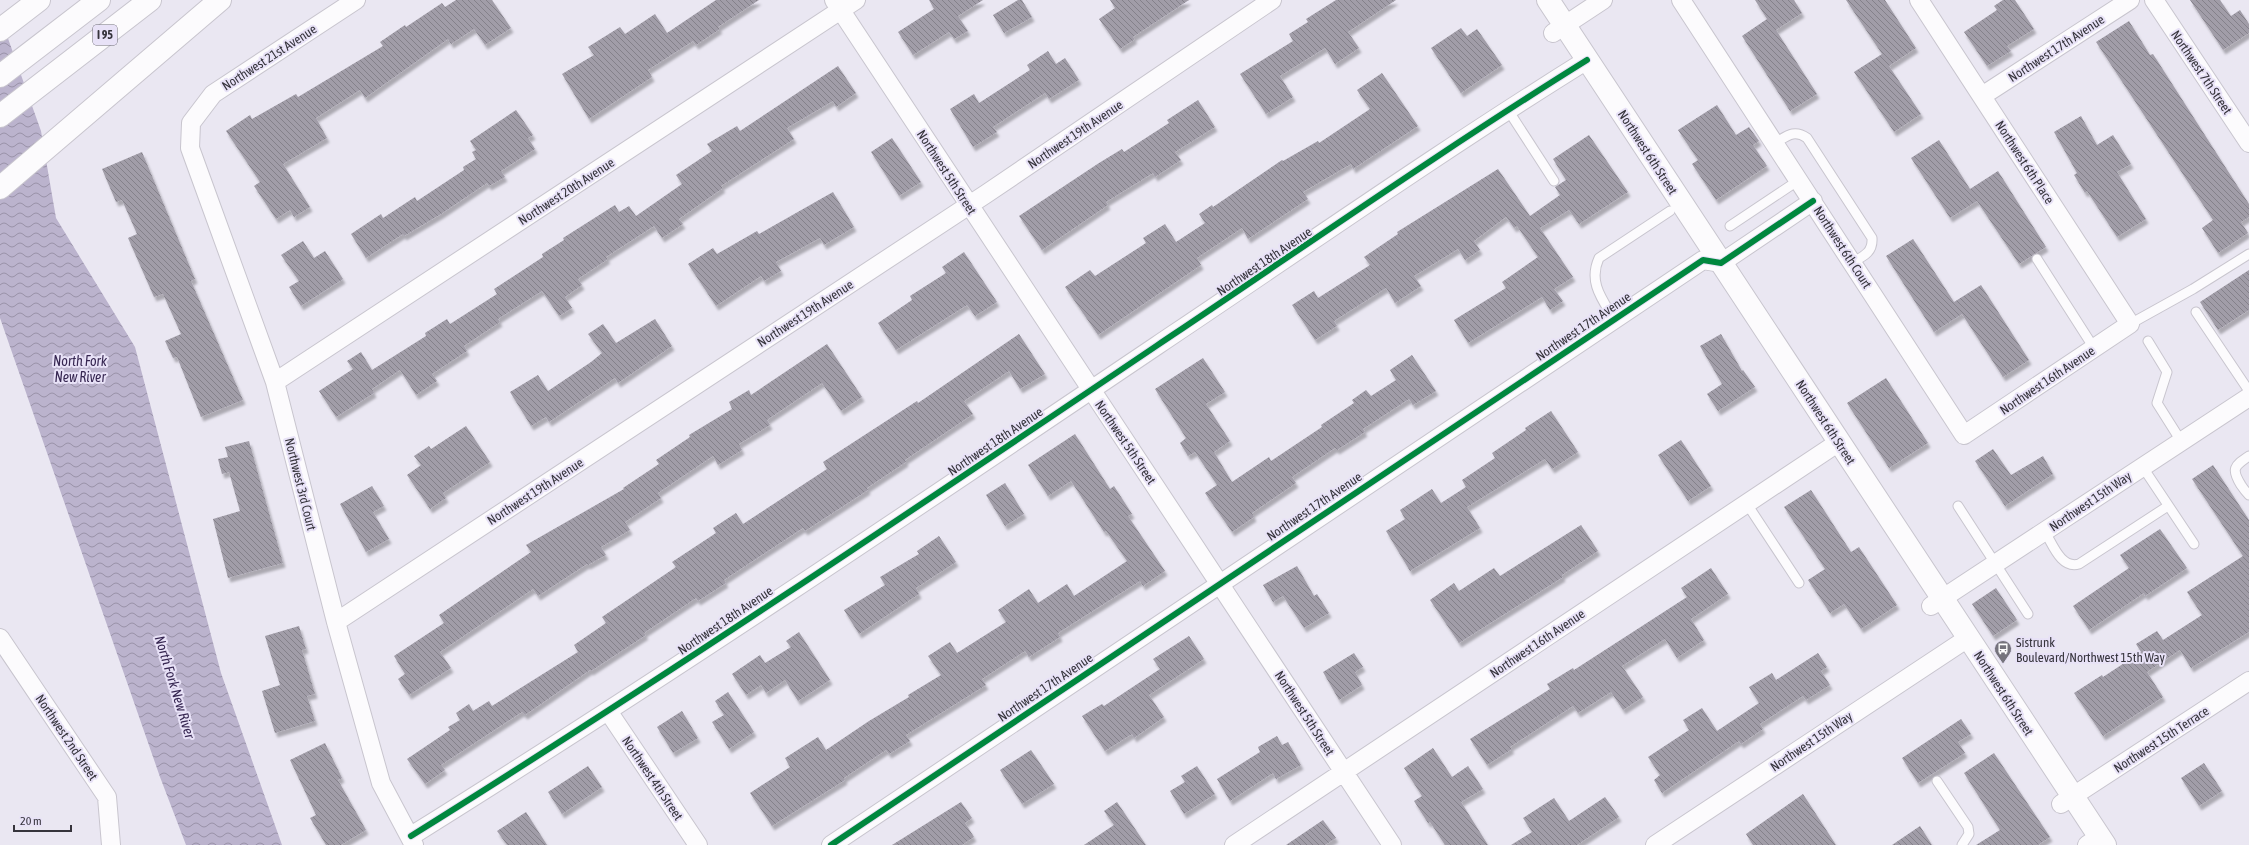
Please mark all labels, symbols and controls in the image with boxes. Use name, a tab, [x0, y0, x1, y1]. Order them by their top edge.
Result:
street label: Northwest 17th Avenue	[2006, 12, 2107, 85]
street label: Northwest 21st Avenue	[219, 21, 319, 94]
road number: I 95	[93, 25, 117, 45]
street label: Northwest 7th Street	[2168, 28, 2235, 117]
street label: Northwest 19th Avenue	[1025, 97, 1126, 172]
street label: Northwest 6th Street	[1615, 107, 1681, 198]
street label: Northwest 6th Place	[1992, 118, 2057, 207]
street label: Northwest 5th Street	[914, 127, 980, 218]
street label: Northwest 20th Avenue	[516, 155, 617, 228]
street label: Northwest 6th Court	[1810, 203, 1875, 291]
street label: Northwest 18th Avenue	[1214, 224, 1315, 299]
street label: Northwest 19th Avenue	[755, 277, 856, 350]
street label: Northwest 17th Avenue	[1533, 289, 1634, 364]
street label: Northwest 16th Avenue	[1997, 343, 2098, 418]
water label: North Fork New River	[53, 353, 108, 385]
street label: Northwest 6th Street	[1793, 377, 1859, 468]
street label: Northwest 5th Street	[1092, 398, 1159, 487]
street label: Northwest 18th Avenue	[945, 404, 1046, 479]
street label: Northwest 3rd Court	[282, 436, 319, 532]
street label: Northwest 19th Avenue	[485, 455, 586, 528]
street label: Northwest 15th Way	[2046, 468, 2135, 534]
street label: Northwest 17th Avenue	[1264, 469, 1365, 544]
street label: Northwest 18th Avenue	[675, 583, 776, 658]
street label: Northwest 16th Avenue	[1487, 606, 1588, 681]
water label: North Fork New River	[152, 634, 199, 741]
place label: Sistrunk Boulevard/Northwest 15th Way	[2016, 635, 2166, 665]
bus stop icon: Sistrunk Boulevard/Northwest 15th Way	[1993, 639, 2013, 664]
street label: Northwest 6th Street	[1971, 648, 2037, 739]
street label: Northwest 17th Avenue	[995, 650, 1096, 725]
street label: Northwest 5th Street	[1272, 668, 1338, 759]
street label: Northwest 2nd Street	[32, 692, 101, 783]
street label: Northwest 15th Terrace	[2111, 703, 2212, 776]
street label: Northwest 15th Way	[1767, 708, 1856, 774]
street label: Northwest 4th Street	[619, 734, 686, 823]
scale bar	[14, 807, 71, 833]
text: 20 m	[20, 814, 42, 828]

